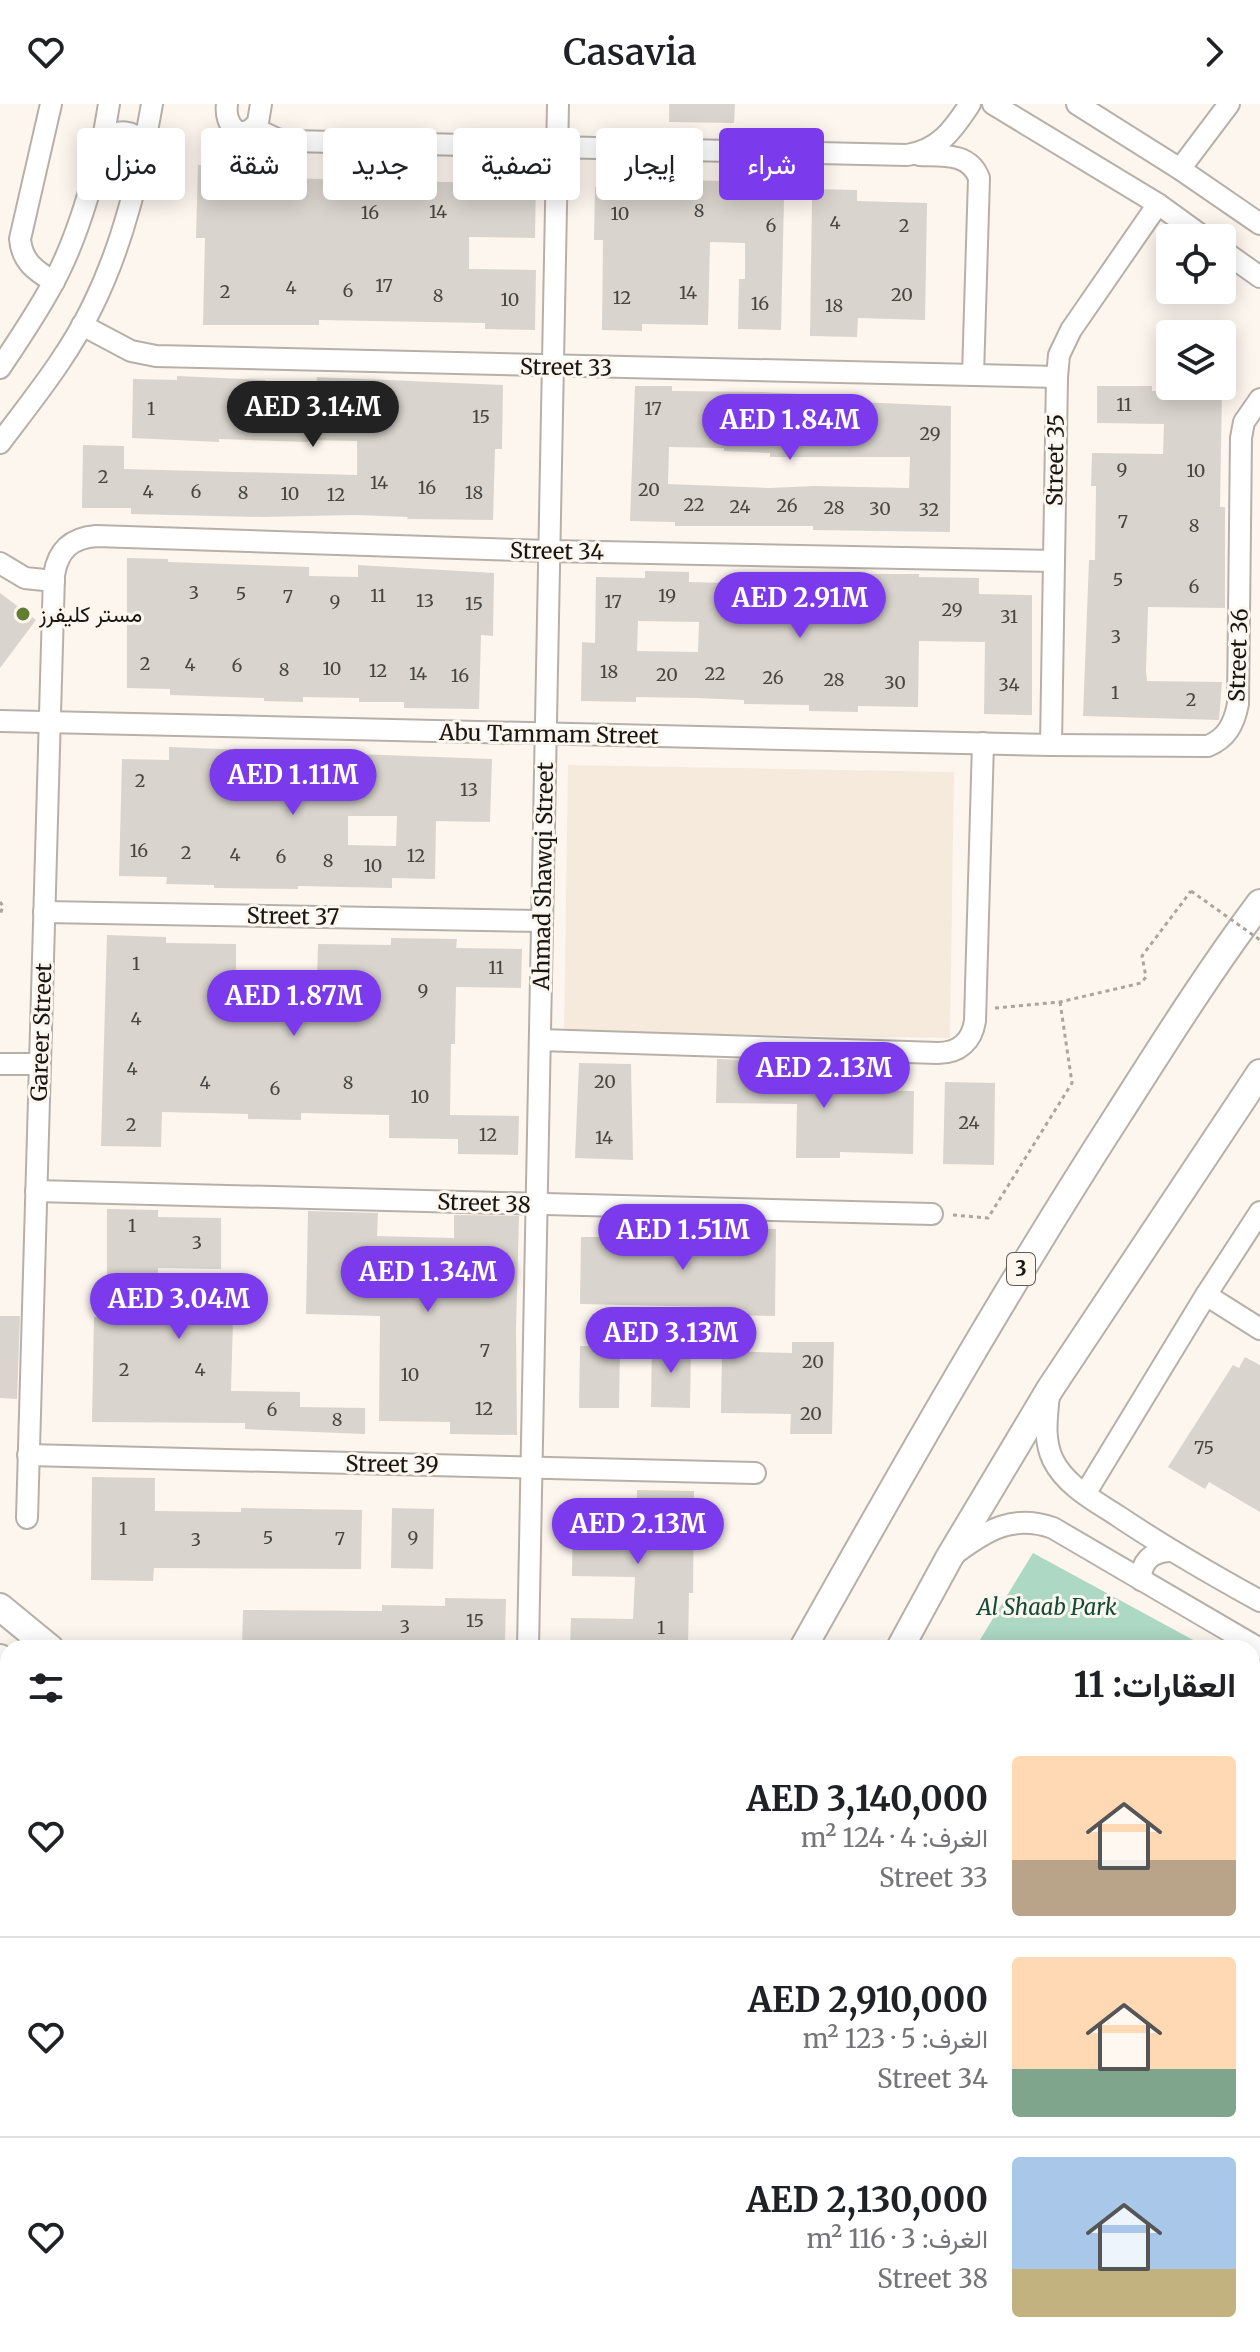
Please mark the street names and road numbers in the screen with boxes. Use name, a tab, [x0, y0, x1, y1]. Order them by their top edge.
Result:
street label: Street 33	[520, 352, 612, 382]
street label: Street 35	[1040, 414, 1070, 506]
street label: Street 34	[510, 536, 605, 566]
street label: Street 36	[1222, 608, 1254, 702]
street label: Abu Tammam Street	[438, 718, 659, 750]
street label: Ahmad Shawqi Street	[527, 761, 559, 991]
street label: Street 37	[247, 901, 339, 931]
street label: Gareer Street	[25, 962, 57, 1102]
street label: Street 38	[437, 1187, 531, 1219]
road number: 3	[1007, 1253, 1035, 1285]
street label: Street 39	[345, 1449, 439, 1479]

